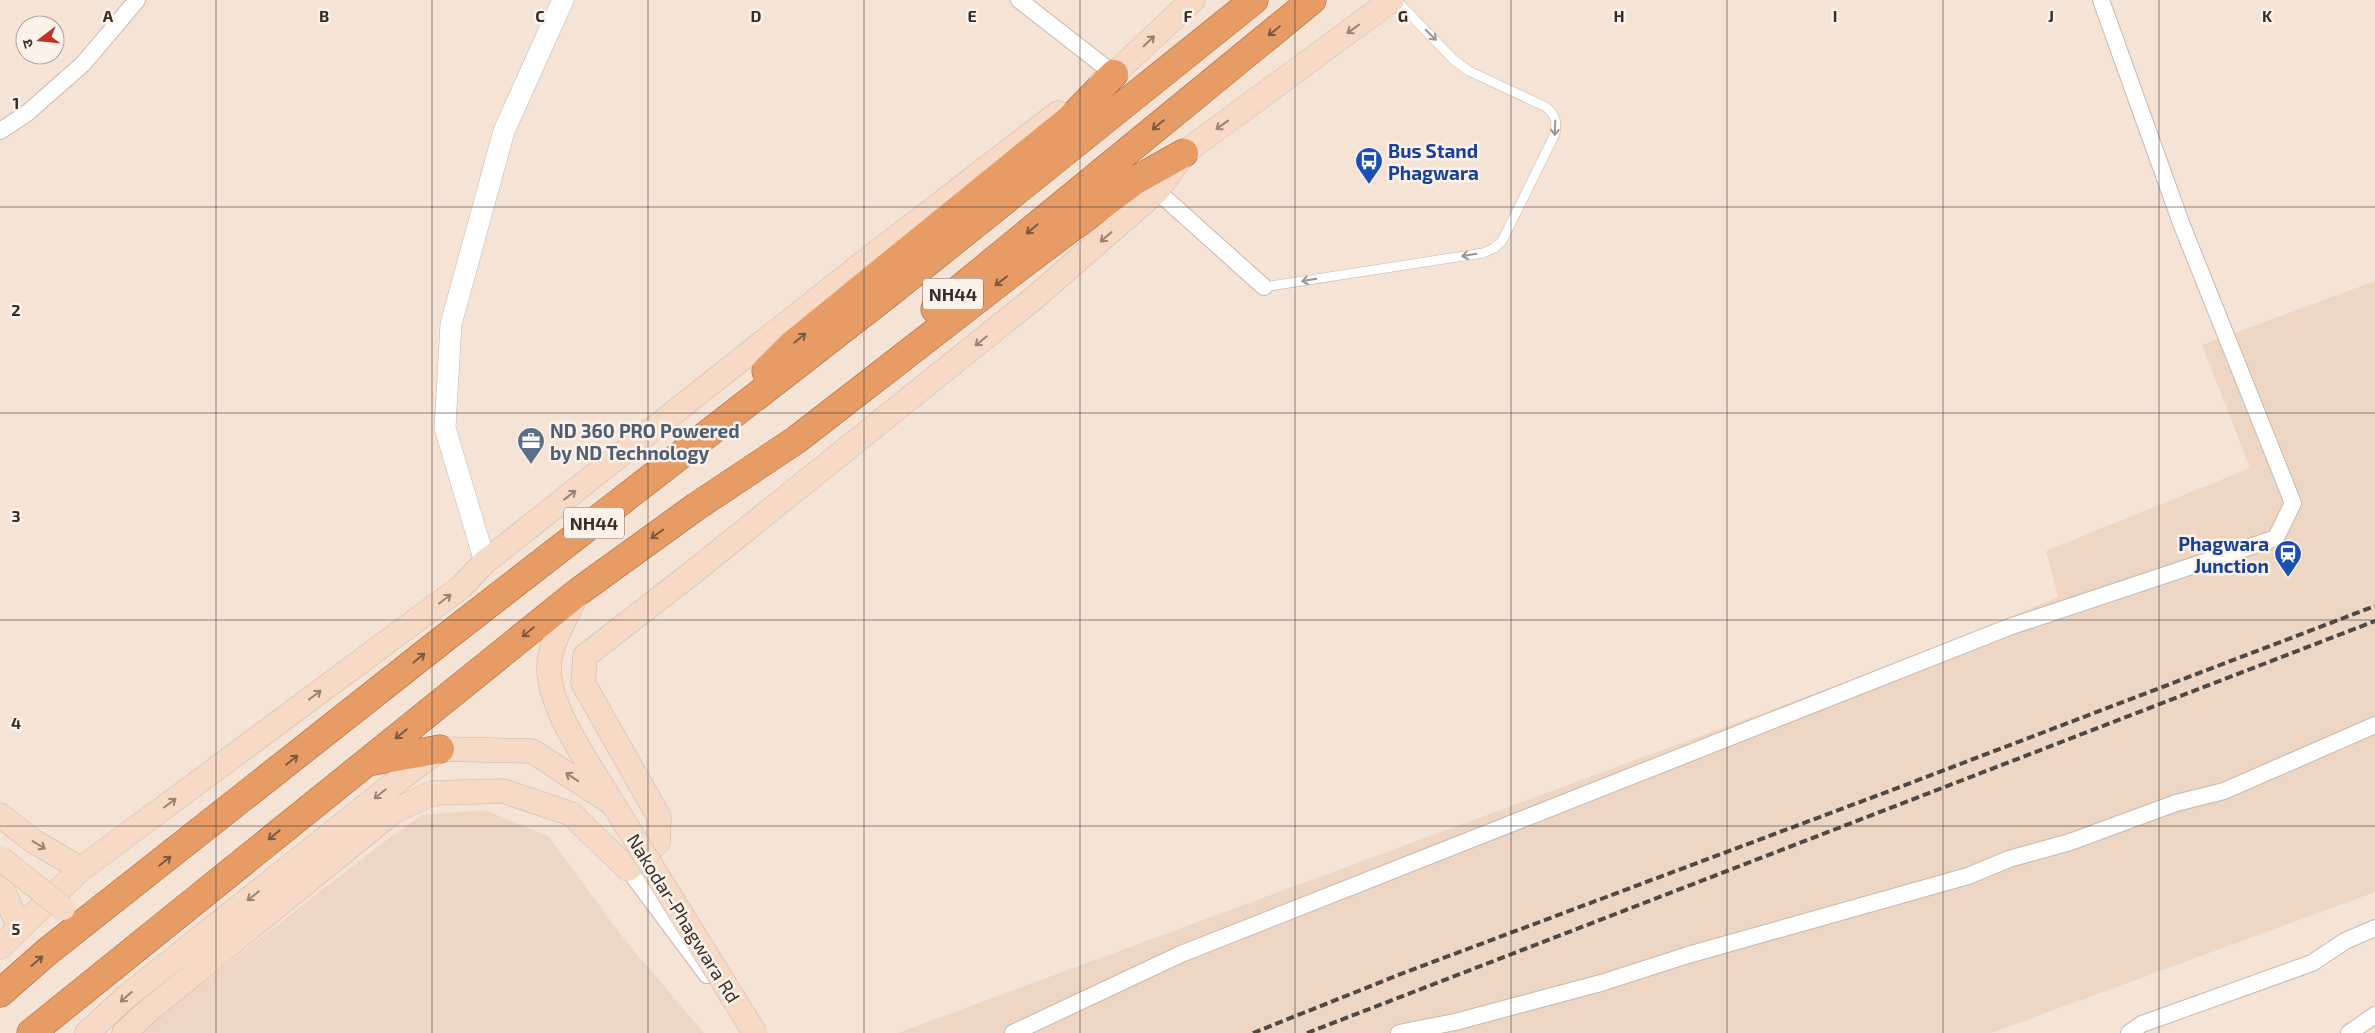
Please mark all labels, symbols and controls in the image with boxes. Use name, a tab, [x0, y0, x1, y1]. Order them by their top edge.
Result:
text: A	[103, 6, 114, 25]
text: B	[319, 6, 329, 25]
text: C	[535, 6, 545, 25]
text: D	[751, 6, 762, 25]
text: E	[967, 6, 977, 25]
text: F	[1184, 6, 1193, 25]
text: G	[1398, 6, 1408, 25]
text: H	[1613, 6, 1625, 25]
text: I	[1833, 6, 1837, 25]
text: J	[2048, 6, 2054, 25]
text: K	[2262, 6, 2273, 25]
north arrow	[15, 15, 65, 65]
one-way arrow	[1346, 24, 1360, 34]
one-way arrow	[1268, 25, 1281, 36]
one-way arrow	[1425, 28, 1437, 41]
one-way arrow	[1143, 34, 1155, 47]
text: उ	[18, 37, 36, 50]
text: 1	[13, 93, 19, 112]
one-way arrow	[1550, 119, 1560, 135]
one-way arrow	[1151, 120, 1164, 131]
one-way arrow	[1215, 120, 1229, 130]
place label: Bus Stand Phagwara	[1388, 139, 1479, 184]
bus stop icon: Bus Stand Phagwara	[1354, 146, 1384, 185]
one-way arrow	[1026, 223, 1039, 234]
one-way arrow	[1099, 231, 1112, 242]
one-way arrow	[1462, 250, 1478, 260]
one-way arrow	[995, 275, 1008, 286]
one-way arrow	[1301, 275, 1317, 285]
road number: NH44	[923, 278, 983, 310]
text: 2	[11, 300, 21, 319]
one-way arrow	[794, 333, 807, 344]
one-way arrow	[975, 335, 988, 346]
place label: ND 360 PRO Powered by ND Technology	[550, 419, 740, 465]
office icon: ND 360 PRO Powered by ND Technology	[516, 426, 546, 465]
one-way arrow	[563, 489, 576, 500]
text: 3	[11, 506, 21, 525]
road number: NH44	[564, 508, 624, 538]
one-way arrow	[650, 529, 664, 539]
place label: Phagwara Junction	[2178, 532, 2269, 577]
station icon: Phagwara Junction	[2273, 539, 2303, 578]
one-way arrow	[438, 593, 452, 604]
one-way arrow	[521, 627, 534, 638]
one-way arrow	[412, 653, 425, 664]
one-way arrow	[308, 690, 321, 701]
text: 4	[11, 713, 21, 732]
one-way arrow	[394, 728, 407, 739]
one-way arrow	[285, 754, 298, 765]
one-way arrow	[565, 772, 579, 782]
one-way arrow	[374, 789, 387, 800]
one-way arrow	[163, 797, 176, 808]
street label: Nakodar-Phagwara Rd	[623, 829, 745, 1007]
one-way arrow	[268, 830, 281, 841]
one-way arrow	[31, 840, 45, 850]
one-way arrow	[158, 855, 171, 866]
one-way arrow	[247, 890, 260, 901]
text: 5	[12, 919, 21, 938]
one-way arrow	[30, 955, 43, 967]
one-way arrow	[120, 992, 133, 1003]

